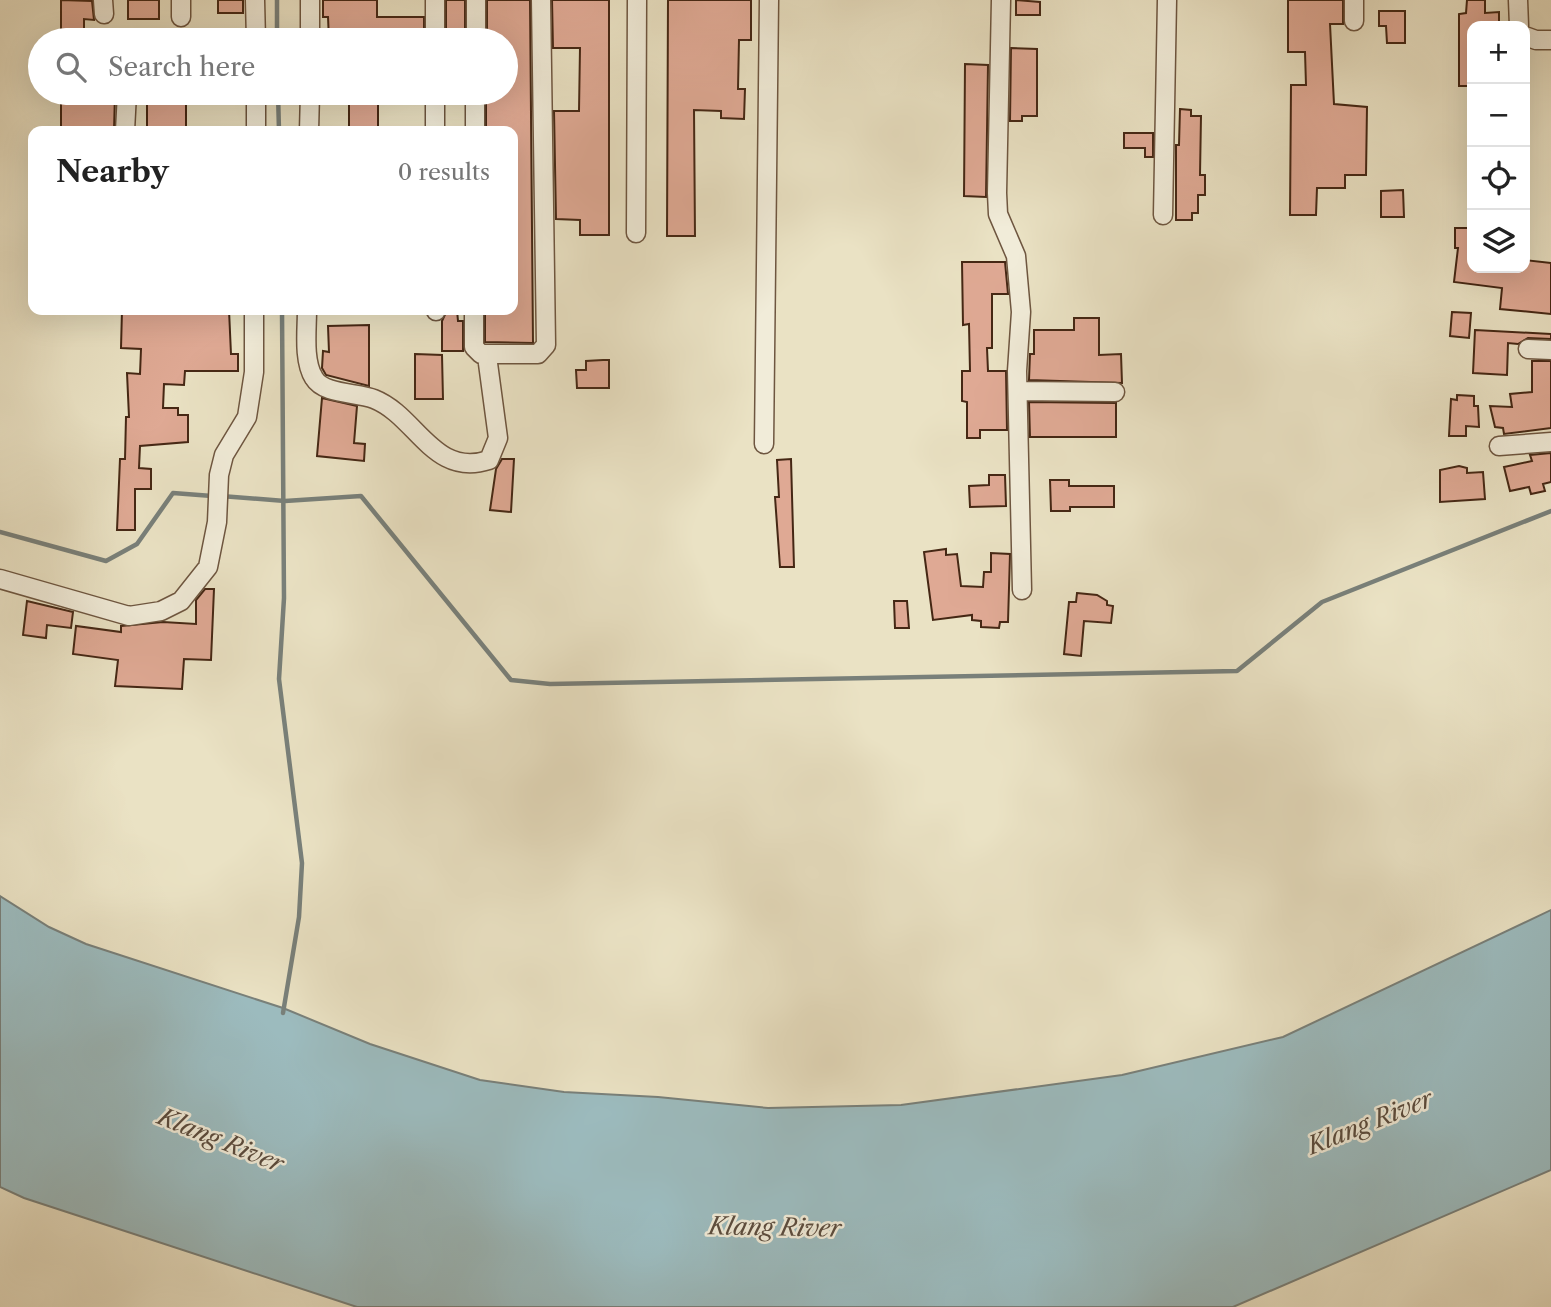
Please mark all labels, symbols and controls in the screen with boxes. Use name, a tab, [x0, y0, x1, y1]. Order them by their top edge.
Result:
map controls	[1467, 21, 1530, 273]
button: +	[1467, 21, 1530, 84]
search box	[28, 28, 518, 105]
icon: search	[52, 48, 90, 86]
text: Search here	[108, 51, 255, 83]
button: −	[1467, 84, 1530, 147]
button: locate	[1467, 147, 1530, 210]
text: Nearby	[56, 153, 169, 190]
text: 0 results	[398, 158, 490, 186]
button: layers	[1467, 210, 1530, 273]
water label: Klang River	[1301, 1083, 1439, 1161]
water label: Klang River	[152, 1101, 290, 1179]
water label: Klang River	[706, 1211, 843, 1243]

